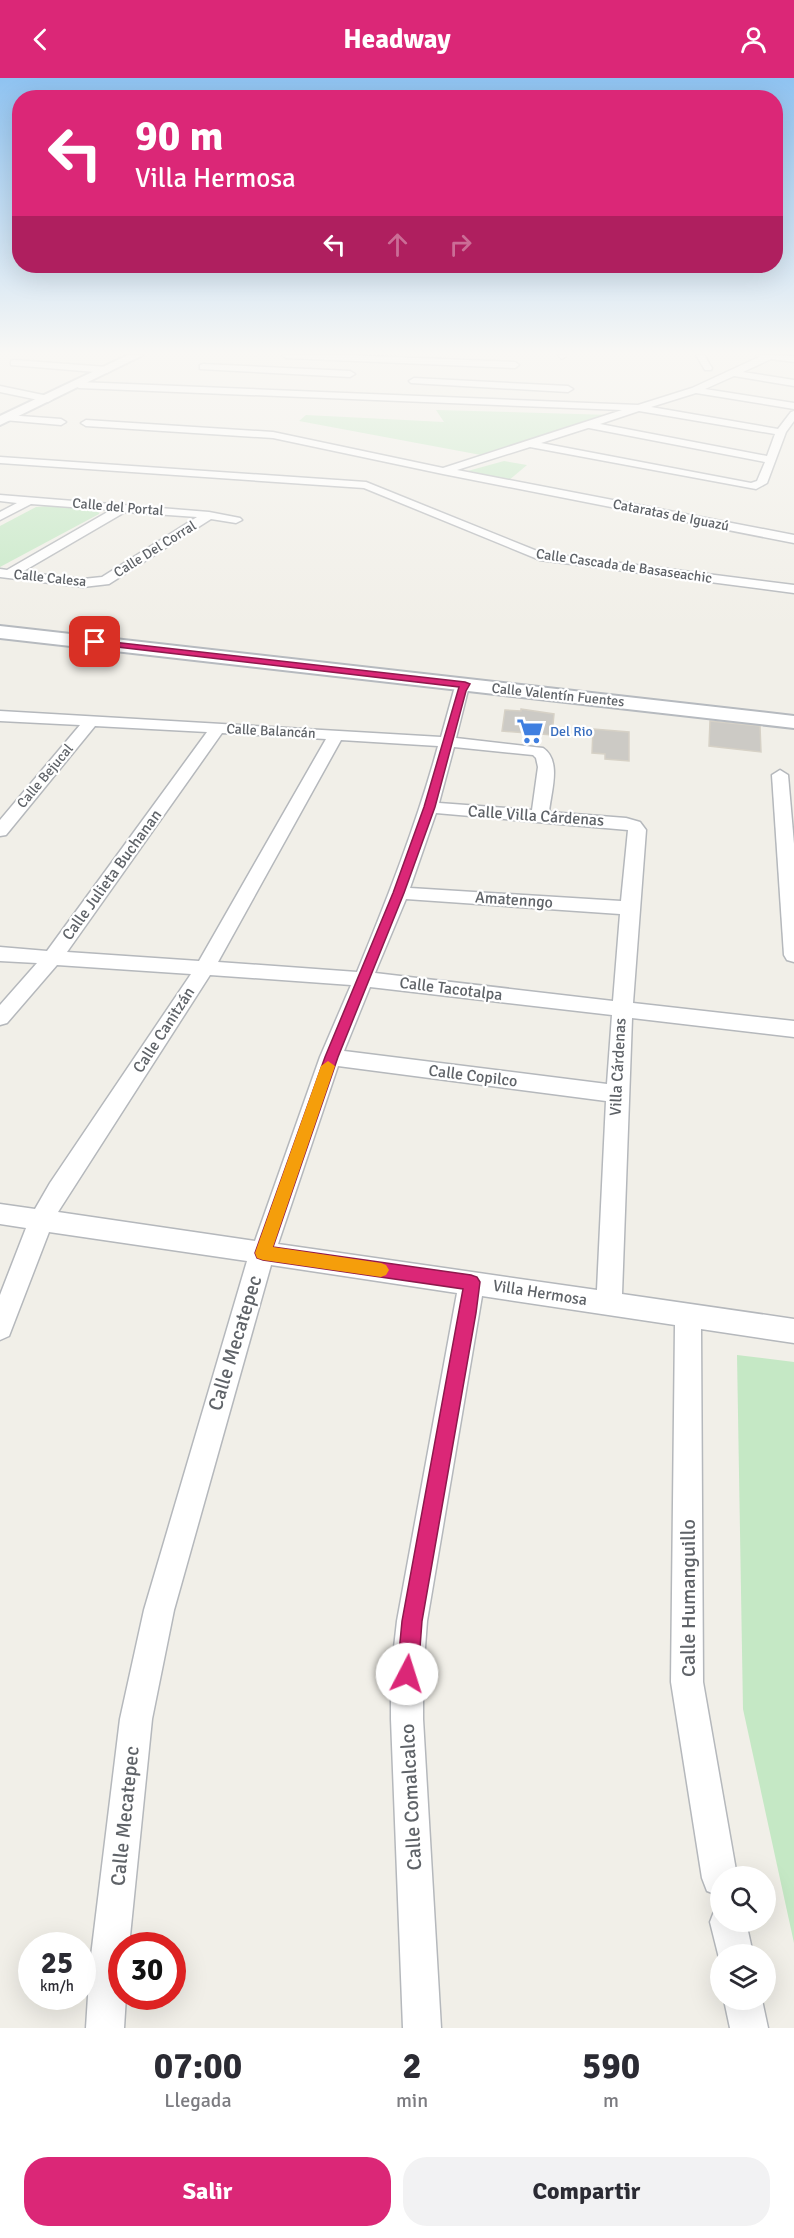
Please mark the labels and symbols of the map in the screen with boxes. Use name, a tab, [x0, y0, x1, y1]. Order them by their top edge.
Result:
street label: Calle del Portal	[72, 495, 164, 519]
street label: Cataratas de Iguazú	[611, 495, 731, 535]
street label: Calle Del Corral	[111, 517, 199, 581]
street label: Calle Cascada de Basaseachic	[535, 545, 713, 587]
street label: Calle Calesa	[13, 566, 87, 590]
pin	[69, 616, 120, 667]
street label: Calle Valentín Fuentes	[491, 680, 625, 710]
supermarket icon: Del Rio	[515, 716, 545, 746]
street label: Calle Balancán	[226, 720, 316, 742]
place label: Del Rio	[550, 723, 593, 740]
street label: Calle Bejucal	[13, 741, 77, 811]
street label: Calle Villa Cárdenas	[467, 801, 605, 831]
street label: Calle Julieta Buchanan	[58, 806, 166, 944]
street label: Amatenngo	[474, 887, 554, 913]
street label: Calle Tacotalpa	[398, 973, 504, 1005]
street label: Calle Canitzán	[129, 983, 199, 1077]
street label: Villa Cárdenas	[605, 1017, 631, 1117]
street label: Calle Copilco	[427, 1061, 519, 1091]
street label: Calle Mecatepec	[203, 1272, 267, 1414]
street label: Villa Hermosa	[491, 1276, 589, 1310]
street label: Calle Humanguillo	[676, 1519, 701, 1677]
position arrow	[375, 1642, 439, 1706]
street label: Calle Comalcalco	[395, 1723, 427, 1871]
street label: Calle Mecatepec	[105, 1745, 145, 1887]
speed limit sign: 30	[108, 1932, 186, 2010]

